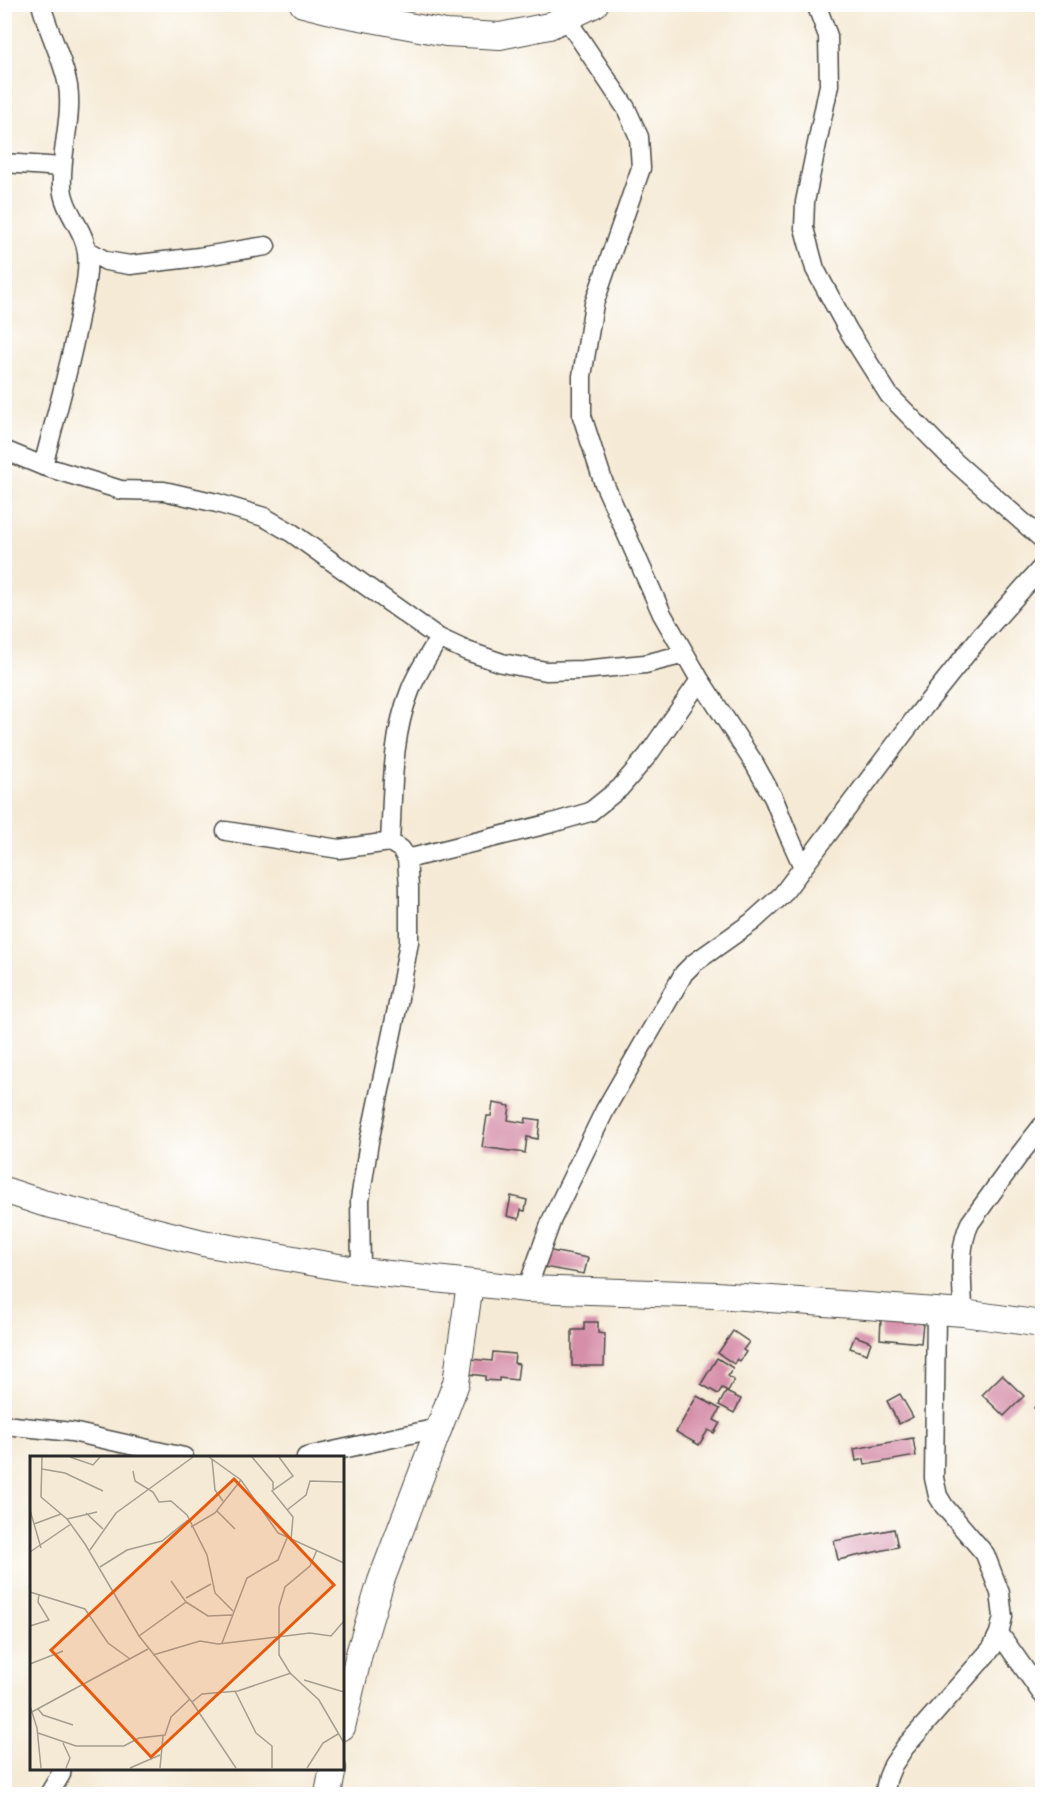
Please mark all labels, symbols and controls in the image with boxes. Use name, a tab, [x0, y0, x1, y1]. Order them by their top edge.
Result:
inset map	[30, 1456, 344, 1769]

